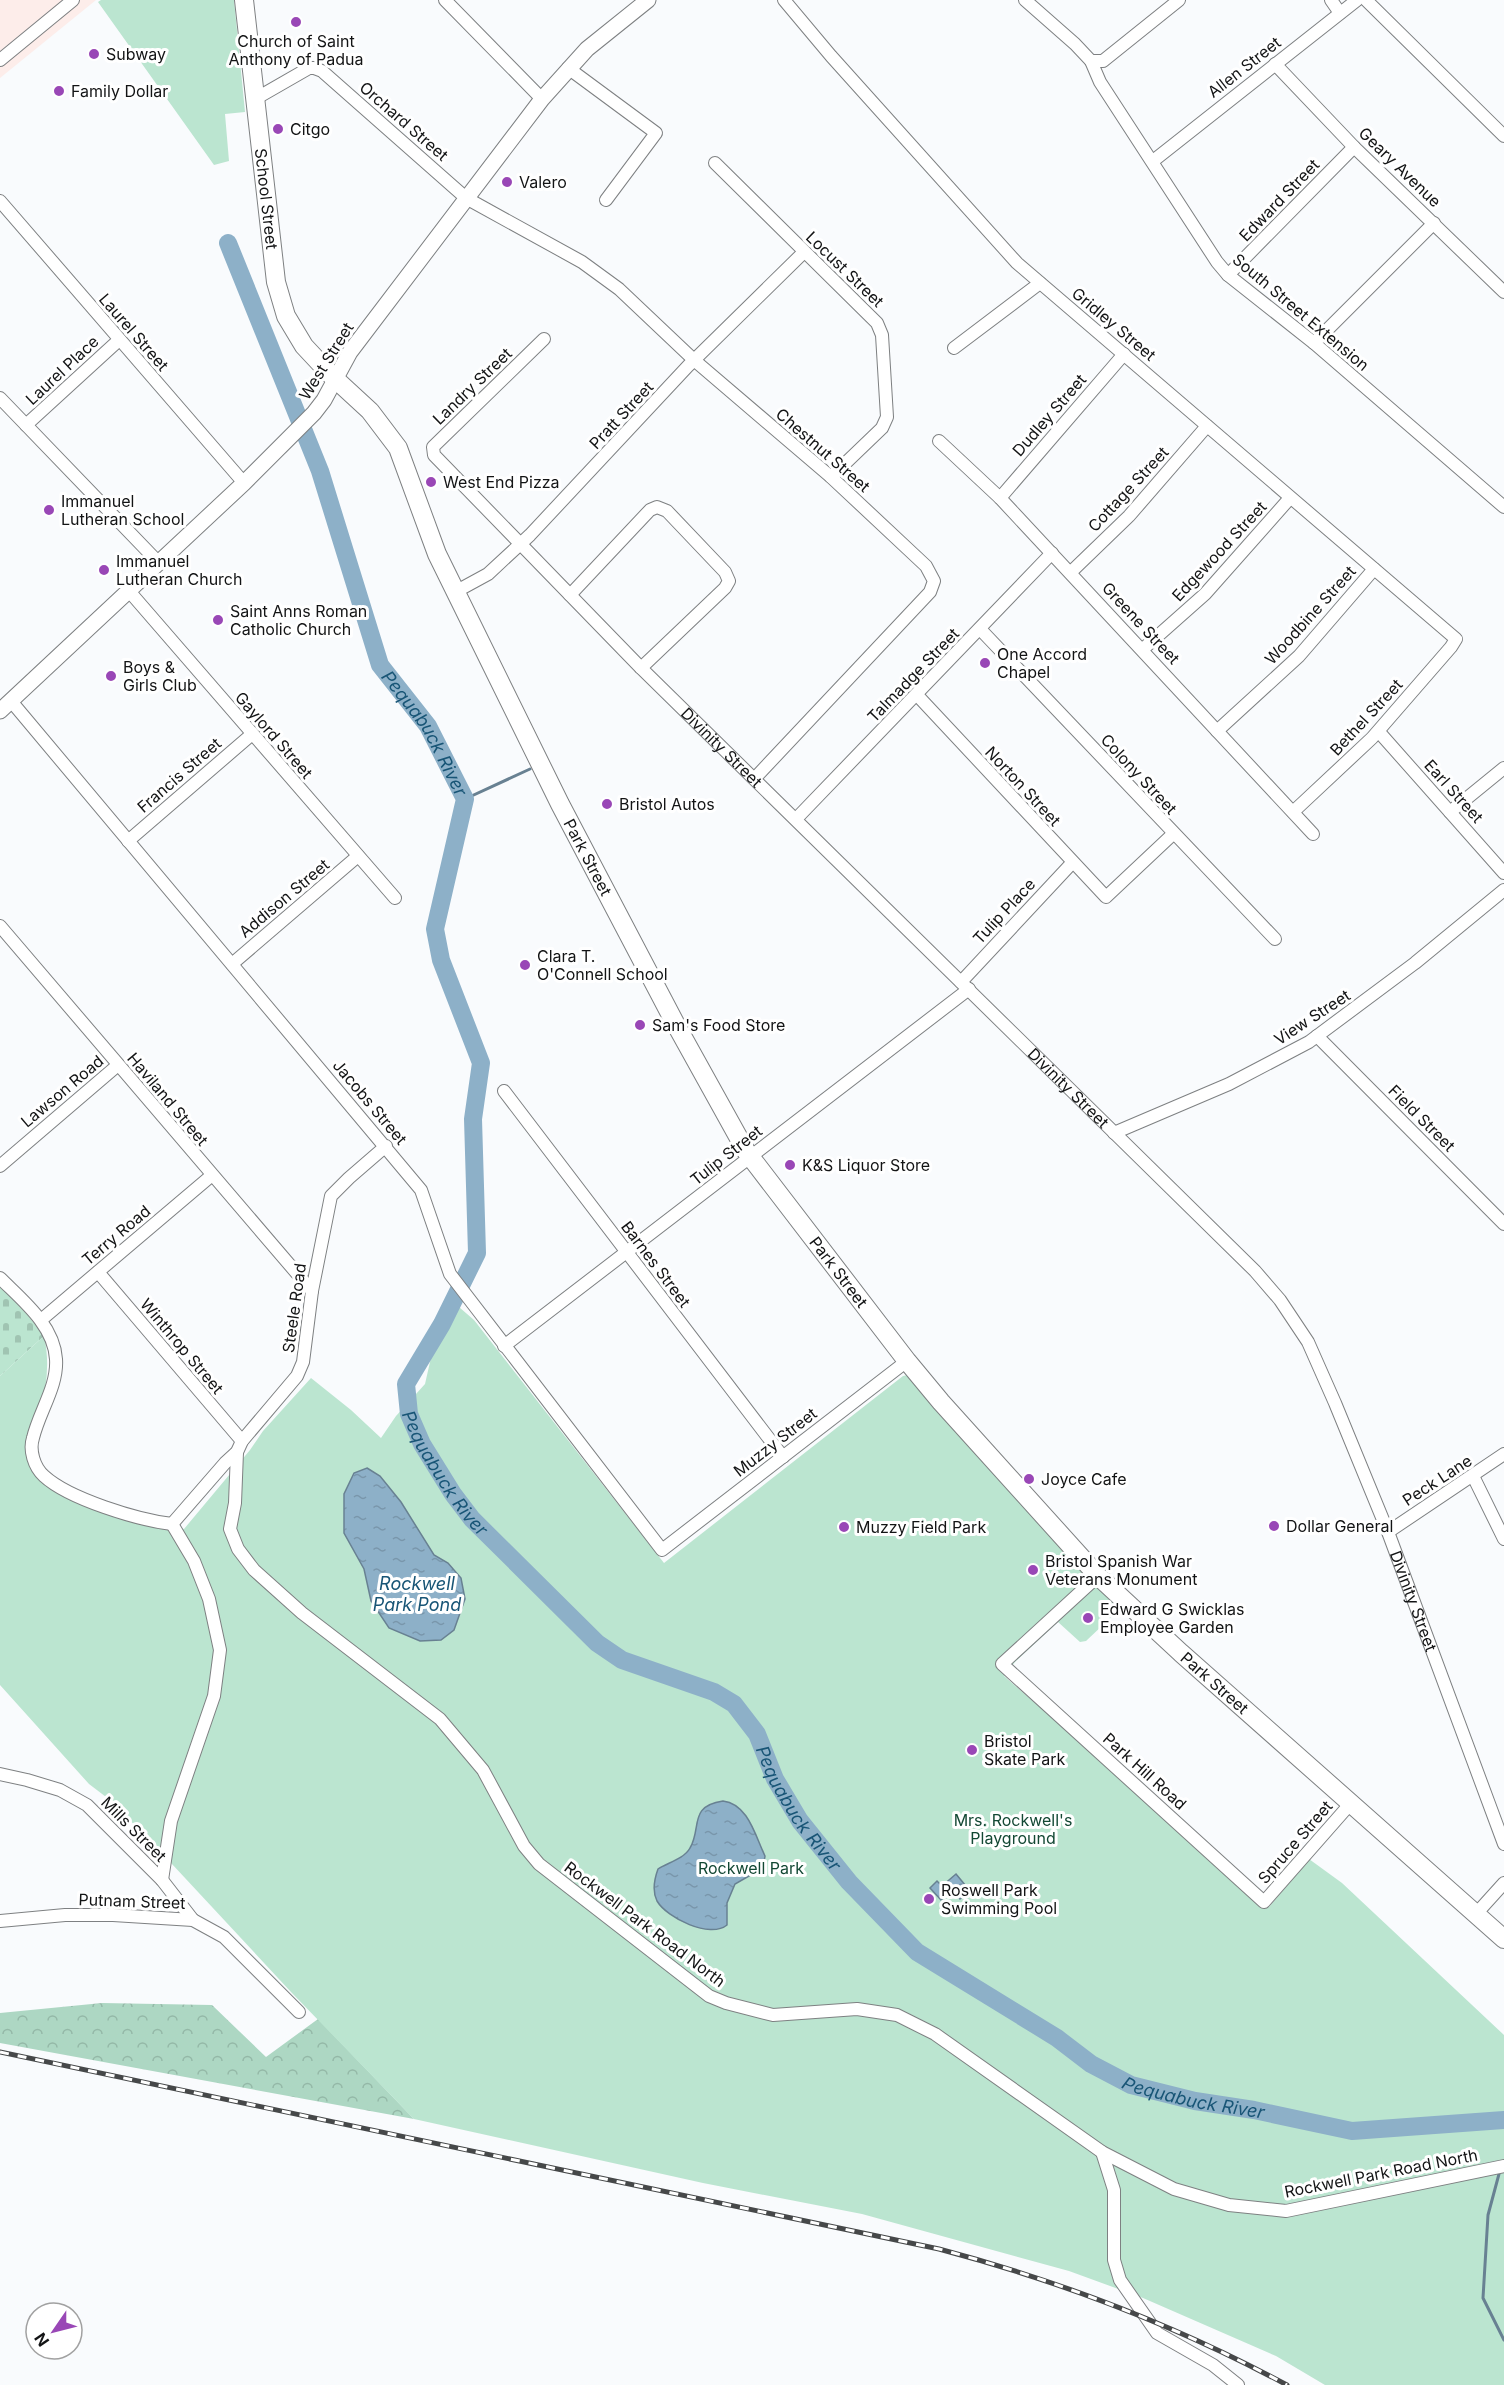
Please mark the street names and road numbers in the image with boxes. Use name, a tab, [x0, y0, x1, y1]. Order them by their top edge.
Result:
street label: Allen Street	[1203, 32, 1285, 102]
street label: Orchard Street	[356, 77, 452, 165]
street label: Geary Avenue	[1355, 123, 1445, 211]
street label: School Street	[251, 147, 282, 250]
street label: Edward Street	[1235, 155, 1323, 245]
street label: Locust Street	[802, 227, 888, 311]
street label: South Street Extension	[1229, 249, 1373, 375]
street label: Gridley Street	[1068, 283, 1160, 365]
street label: Laurel Street	[95, 289, 173, 375]
street label: West Street	[294, 319, 358, 403]
street label: Laurel Place	[21, 331, 103, 409]
street label: Landry Street	[428, 343, 516, 429]
street label: Dudley Street	[1008, 370, 1090, 460]
street label: Pratt Street	[585, 377, 657, 453]
street label: Chestnut Street	[772, 404, 874, 496]
street label: Cottage Street	[1083, 442, 1173, 536]
street label: Edgewood Street	[1167, 497, 1271, 605]
street label: Woodbine Street	[1260, 561, 1360, 669]
street label: Greene Street	[1098, 578, 1184, 668]
street label: Talmadge Street	[863, 624, 963, 726]
street label: Bethel Street	[1325, 675, 1407, 759]
street label: Gaylord Street	[231, 688, 317, 782]
street label: Divinity Street	[677, 703, 766, 791]
street label: Colony Street	[1097, 730, 1181, 818]
street label: Francis Street	[133, 733, 225, 817]
street label: Norton Street	[981, 742, 1065, 830]
street label: Earl Street	[1420, 755, 1488, 827]
street label: Park Street	[560, 815, 616, 899]
street label: Addison Street	[235, 854, 333, 942]
street label: Tulip Place	[969, 874, 1039, 948]
street label: View Street	[1270, 985, 1354, 1049]
street label: Divinity Street	[1024, 1044, 1113, 1132]
street label: Haviland Street	[123, 1048, 213, 1150]
street label: Lawson Road	[17, 1051, 107, 1131]
street label: Jacobs Street	[329, 1055, 411, 1149]
street label: Field Street	[1385, 1081, 1459, 1155]
street label: Tulip Street	[686, 1121, 766, 1189]
street label: Terry Road	[78, 1201, 154, 1269]
street label: Barnes Street	[617, 1217, 695, 1311]
street label: Park Street	[805, 1233, 872, 1311]
street label: Steele Road	[278, 1262, 310, 1354]
street label: Winthrop Street	[136, 1294, 228, 1398]
street label: Muzzy Street	[729, 1403, 821, 1481]
street label: Peck Lane	[1399, 1450, 1475, 1510]
street label: Divinity Street	[1386, 1548, 1441, 1654]
street label: Park Street	[1177, 1647, 1253, 1718]
street label: Park Hill Road	[1099, 1728, 1191, 1814]
street label: Mills Street	[97, 1792, 171, 1866]
street label: Spruce Street	[1253, 1796, 1337, 1888]
street label: Rockwell Park Road North	[561, 1857, 729, 1991]
street label: Putnam Street	[78, 1889, 186, 1913]
street label: Rockwell Park Road North	[1283, 2144, 1479, 2202]

